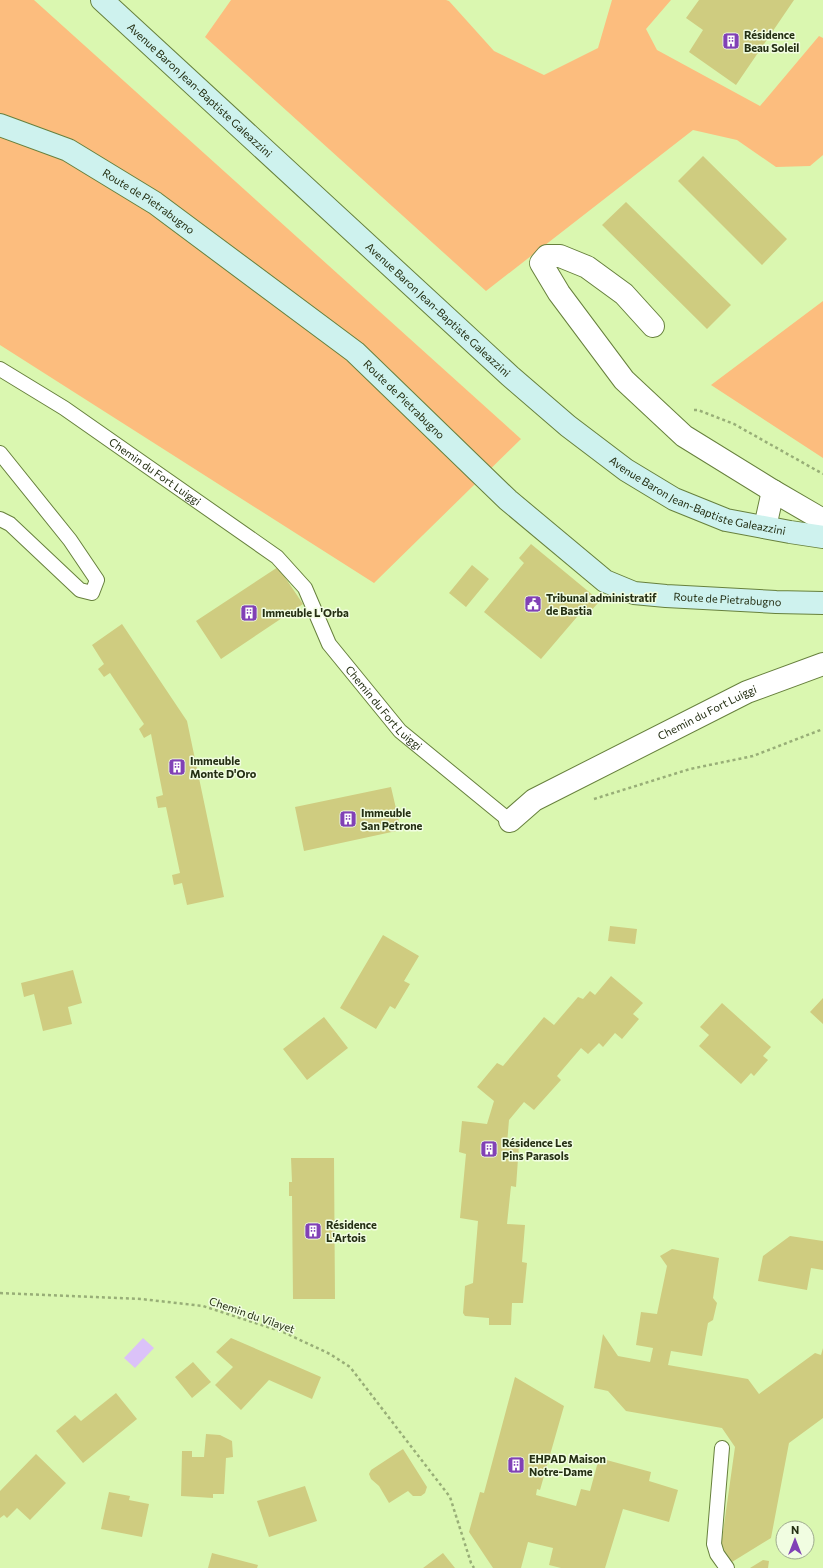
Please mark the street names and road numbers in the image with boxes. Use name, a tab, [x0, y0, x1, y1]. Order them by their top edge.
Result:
street label: Avenue Baron Jean-Baptiste Galeazzini	[125, 20, 275, 160]
street label: Route de Pietrabugno	[100, 166, 198, 237]
street label: Avenue Baron Jean-Baptiste Galeazzini	[363, 240, 513, 379]
street label: Route de Pietrabugno	[361, 357, 448, 442]
street label: Chemin du Fort Luiggi	[107, 435, 204, 508]
street label: Avenue Baron Jean-Baptiste Galeazzini	[607, 453, 787, 537]
street label: Route de Pietrabugno	[673, 589, 782, 608]
street label: Chemin du Fort Luiggi	[343, 663, 425, 753]
street label: Chemin du Fort Luiggi	[655, 682, 758, 742]
street label: Chemin du Vilayet	[208, 1294, 297, 1335]

